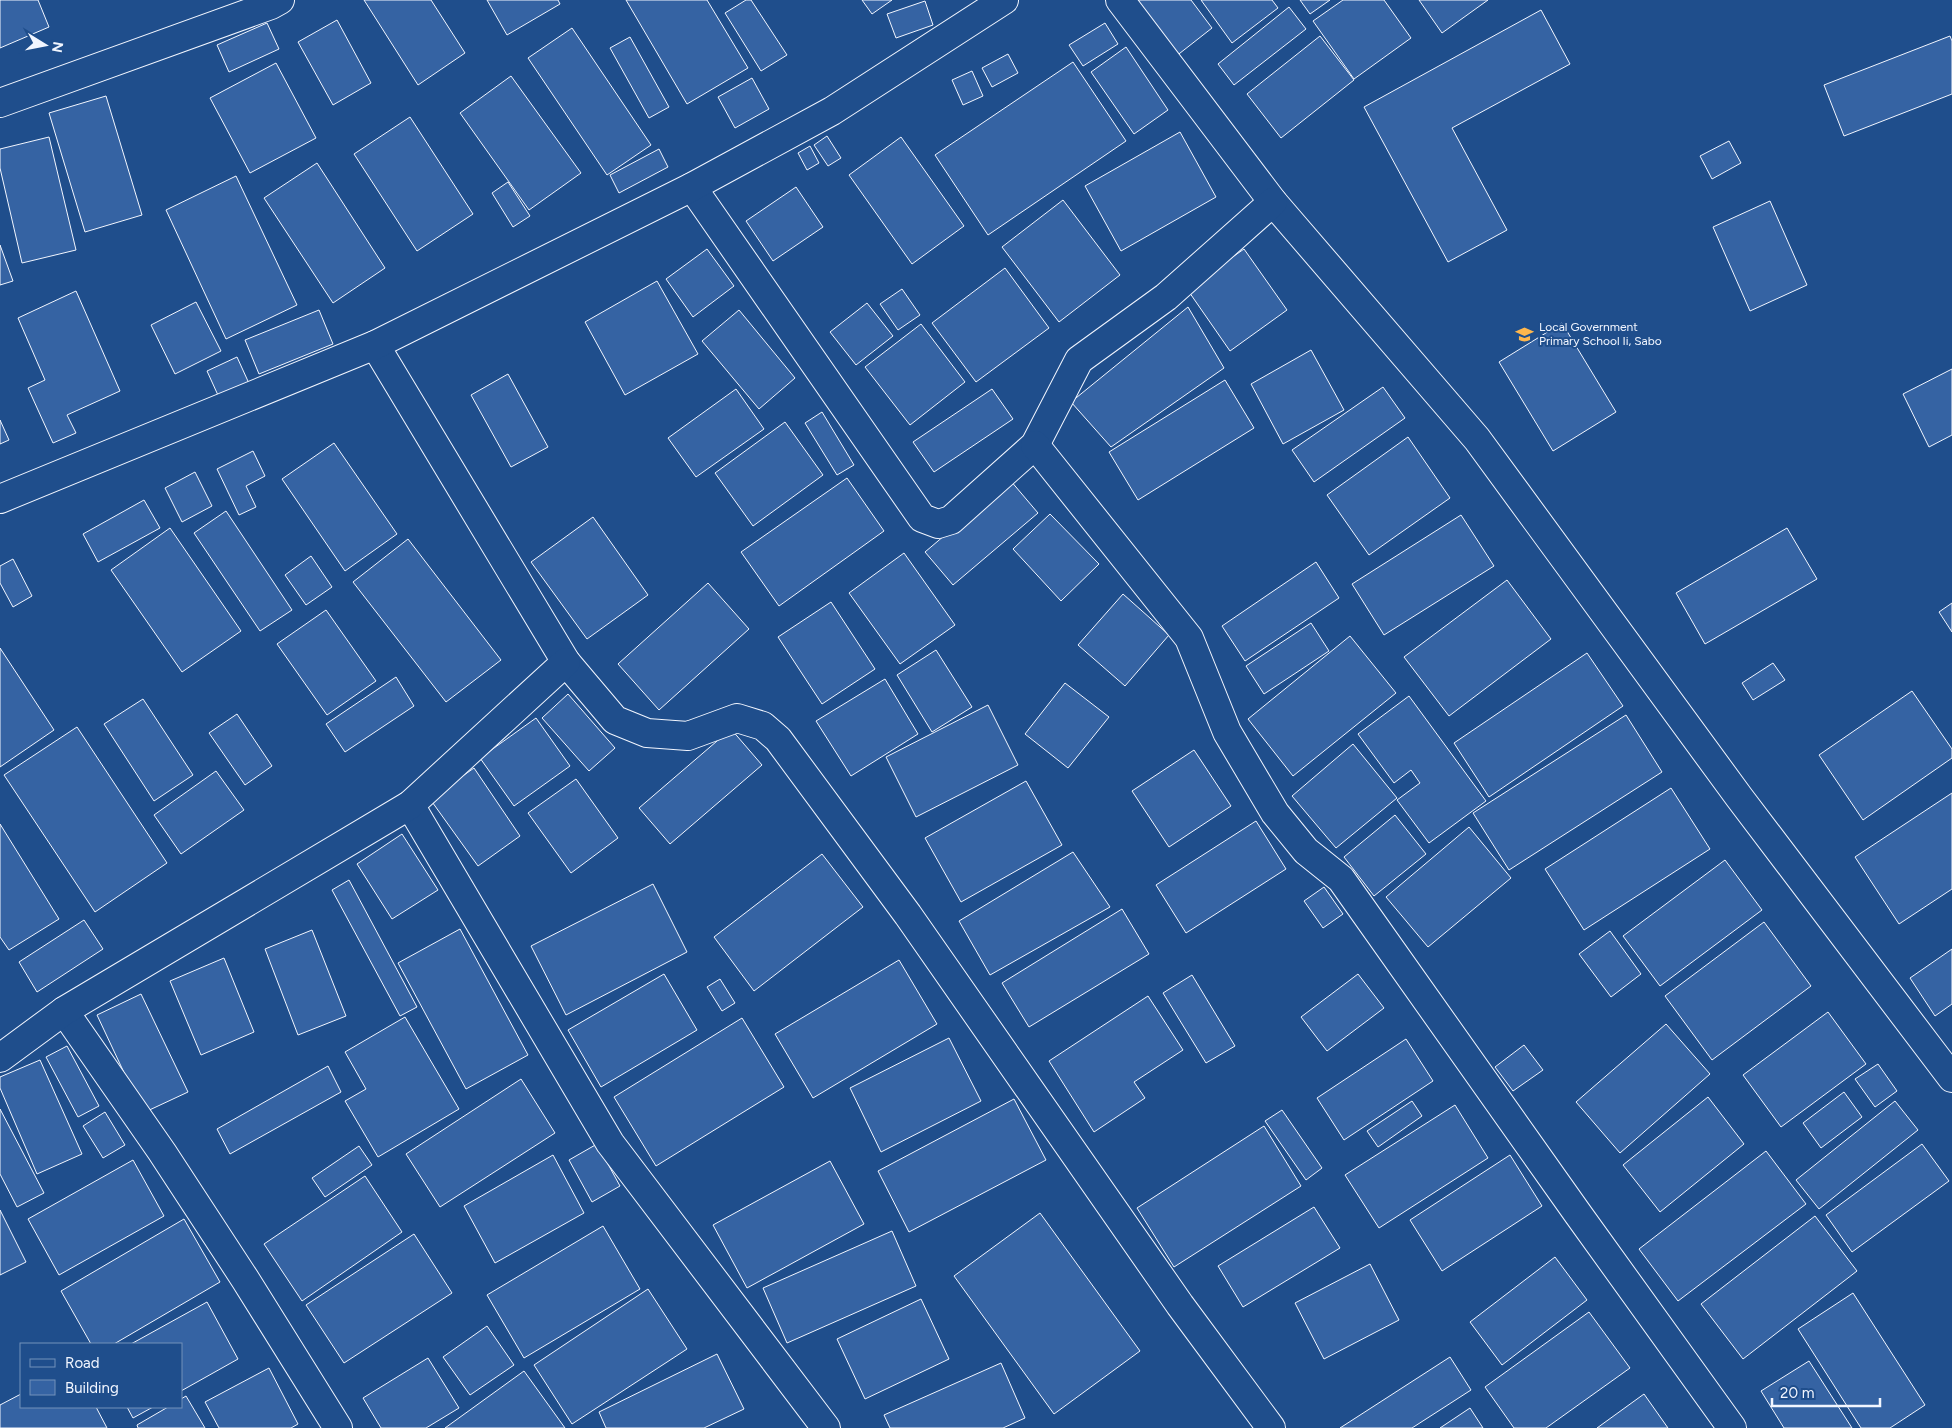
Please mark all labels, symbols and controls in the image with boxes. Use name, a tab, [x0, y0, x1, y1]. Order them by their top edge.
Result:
north arrow	[20, 20, 70, 70]
text: N	[48, 40, 67, 54]
place label: Local Government Primary School Ii, Sabo	[1539, 320, 1662, 348]
school or university icon: Local Government Primary School Ii, Sabo	[1515, 324, 1535, 344]
legend	[20, 1343, 182, 1408]
text: Road	[65, 1354, 100, 1372]
scale bar	[1772, 1376, 1880, 1408]
text: Building	[65, 1379, 119, 1397]
text: 20 m	[1780, 1384, 1814, 1402]

